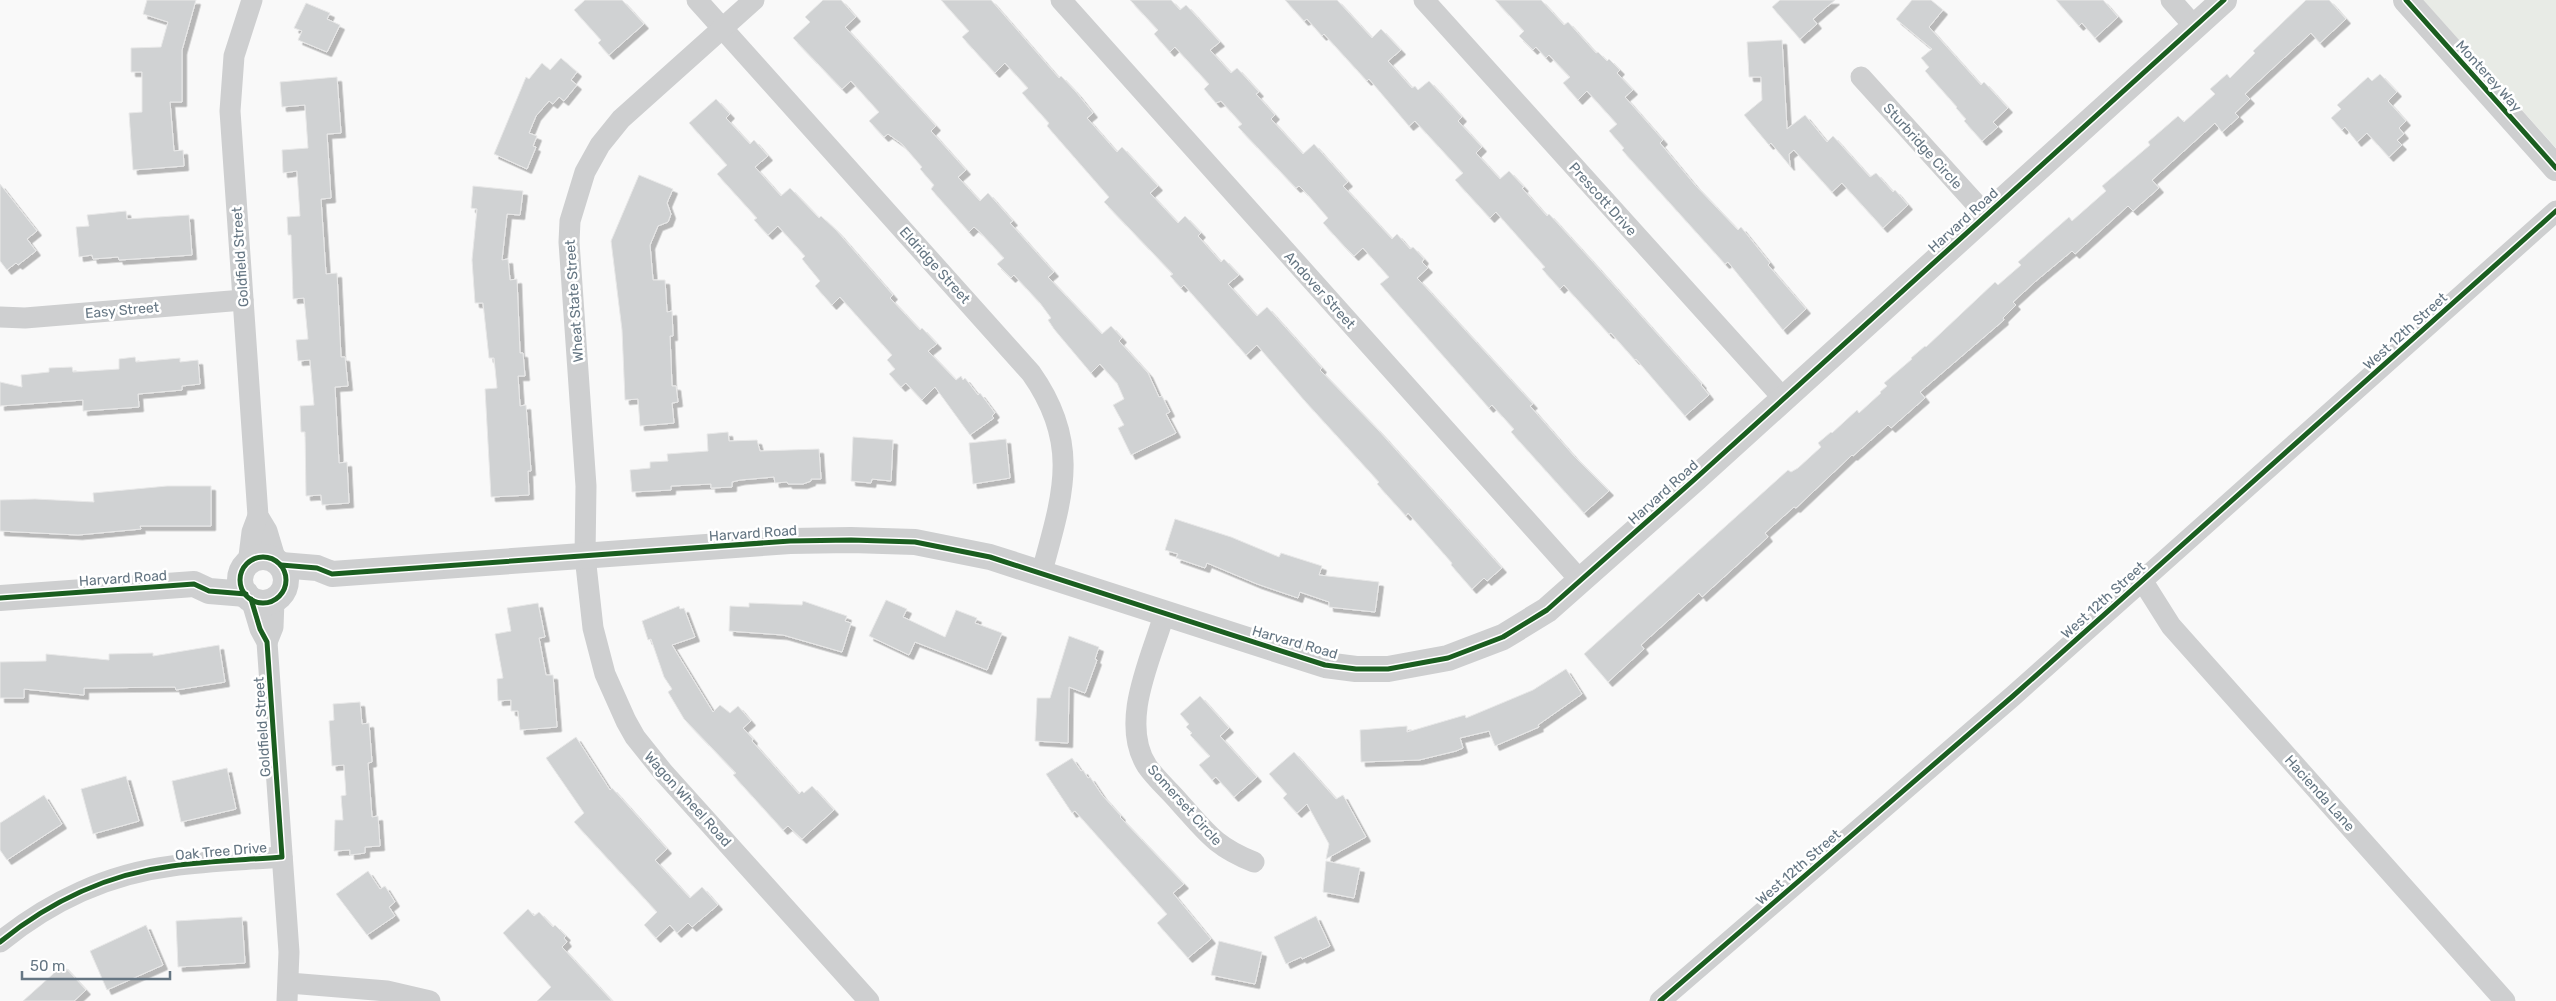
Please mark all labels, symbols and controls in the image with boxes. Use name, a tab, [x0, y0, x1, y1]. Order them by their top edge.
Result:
street label: Monterey Way	[2452, 37, 2525, 116]
street label: Sturbridge Circle	[1880, 100, 1966, 193]
street label: Prescott Drive	[1565, 159, 1640, 240]
street label: Harvard Road	[1925, 184, 2002, 256]
street label: Goldfield Street	[228, 206, 252, 308]
street label: Eldridge Street	[896, 223, 974, 308]
street label: Wheat State Street	[562, 238, 587, 363]
street label: Andover Street	[1280, 248, 1359, 333]
street label: West 12th Street	[2360, 289, 2451, 373]
street label: Easy Street	[84, 299, 160, 322]
street label: Harvard Road	[1625, 456, 1702, 528]
street label: Harvard Road	[708, 522, 798, 545]
street label: West 12th Street	[2058, 558, 2149, 642]
street label: Harvard Road	[78, 567, 168, 590]
street label: Harvard Road	[1250, 622, 1340, 663]
street label: Goldfield Street	[250, 676, 274, 778]
street label: Wagon Wheel Road	[640, 748, 735, 850]
street label: Hacienda Lane	[2281, 752, 2358, 835]
street label: Somerset Circle	[1144, 761, 1226, 849]
street label: West 12th Street	[1752, 826, 1845, 909]
street label: Oak Tree Drive	[174, 839, 268, 864]
scale bar	[22, 948, 170, 980]
text: 50 m	[30, 957, 65, 975]

